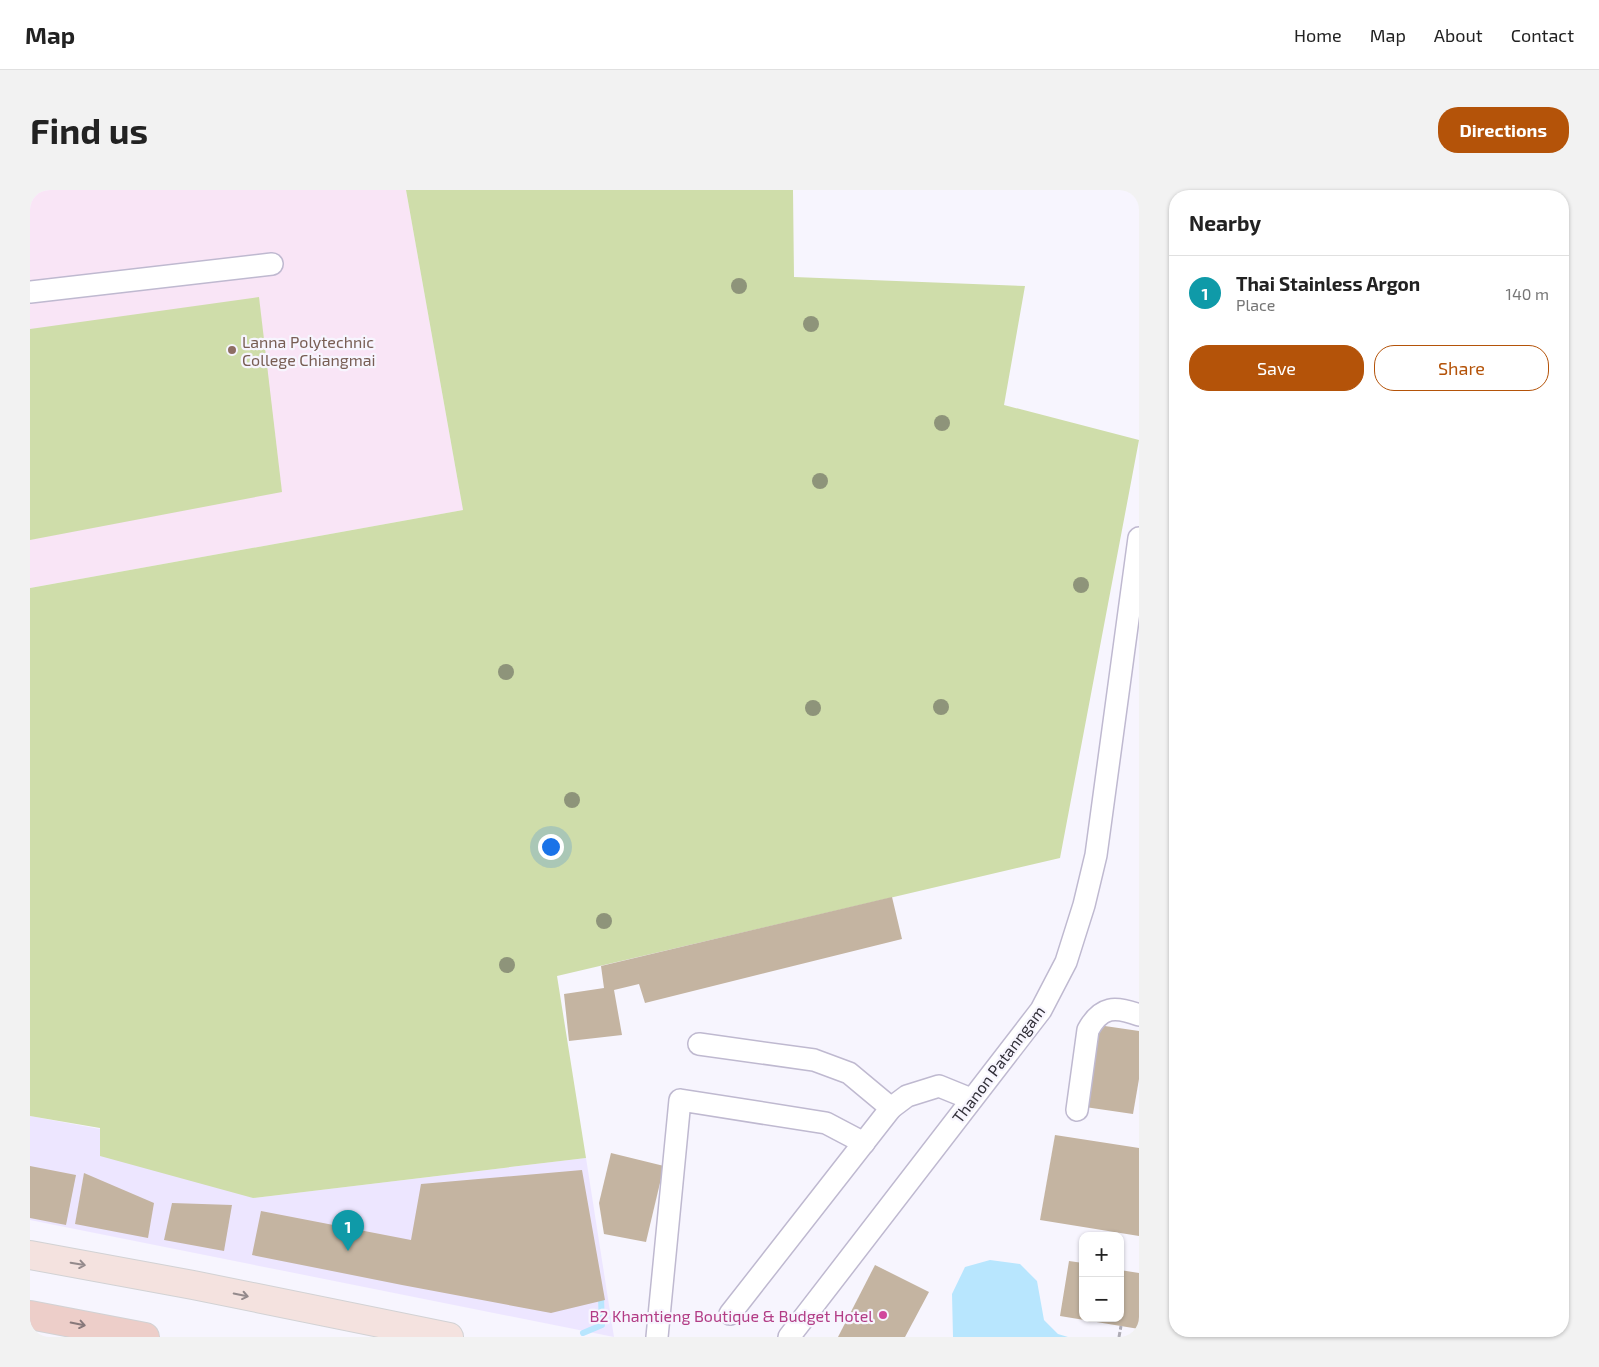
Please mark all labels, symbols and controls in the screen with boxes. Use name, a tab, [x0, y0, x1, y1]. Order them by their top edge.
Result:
text: Map	[25, 20, 75, 49]
text: Home	[1294, 24, 1342, 46]
text: Map	[1370, 24, 1406, 46]
text: About	[1434, 24, 1483, 46]
text: Contact	[1511, 24, 1574, 46]
button: Directions	[1438, 107, 1569, 153]
text: Find us	[30, 109, 148, 151]
text: Nearby	[1189, 210, 1261, 235]
text: Thai Stainless Argon	[1236, 272, 1420, 295]
text: 1	[1202, 284, 1208, 303]
text: 140 m	[1506, 284, 1549, 303]
text: Place	[1236, 295, 1275, 314]
place label: Lanna Polytechnic College Chiangmai	[242, 332, 376, 369]
marker: Lanna Polytechnic College Chiangmai	[226, 344, 238, 356]
button: Save	[1189, 345, 1364, 391]
button: Share	[1374, 345, 1549, 391]
your location	[538, 834, 564, 860]
street label: Thanon Patanngam	[948, 1002, 1048, 1126]
pin: 1	[332, 1210, 364, 1251]
map controls	[1079, 1232, 1124, 1322]
button: +	[1079, 1232, 1124, 1277]
one-way arrow	[70, 1260, 86, 1269]
button: −	[1079, 1277, 1124, 1322]
one-way arrow	[232, 1290, 248, 1300]
place label: B2 Khamtieng Boutique & Budget Hotel	[589, 1306, 873, 1325]
marker: B2 Khamtieng Boutique & Budget Hotel	[877, 1309, 889, 1321]
one-way arrow	[69, 1320, 85, 1329]

